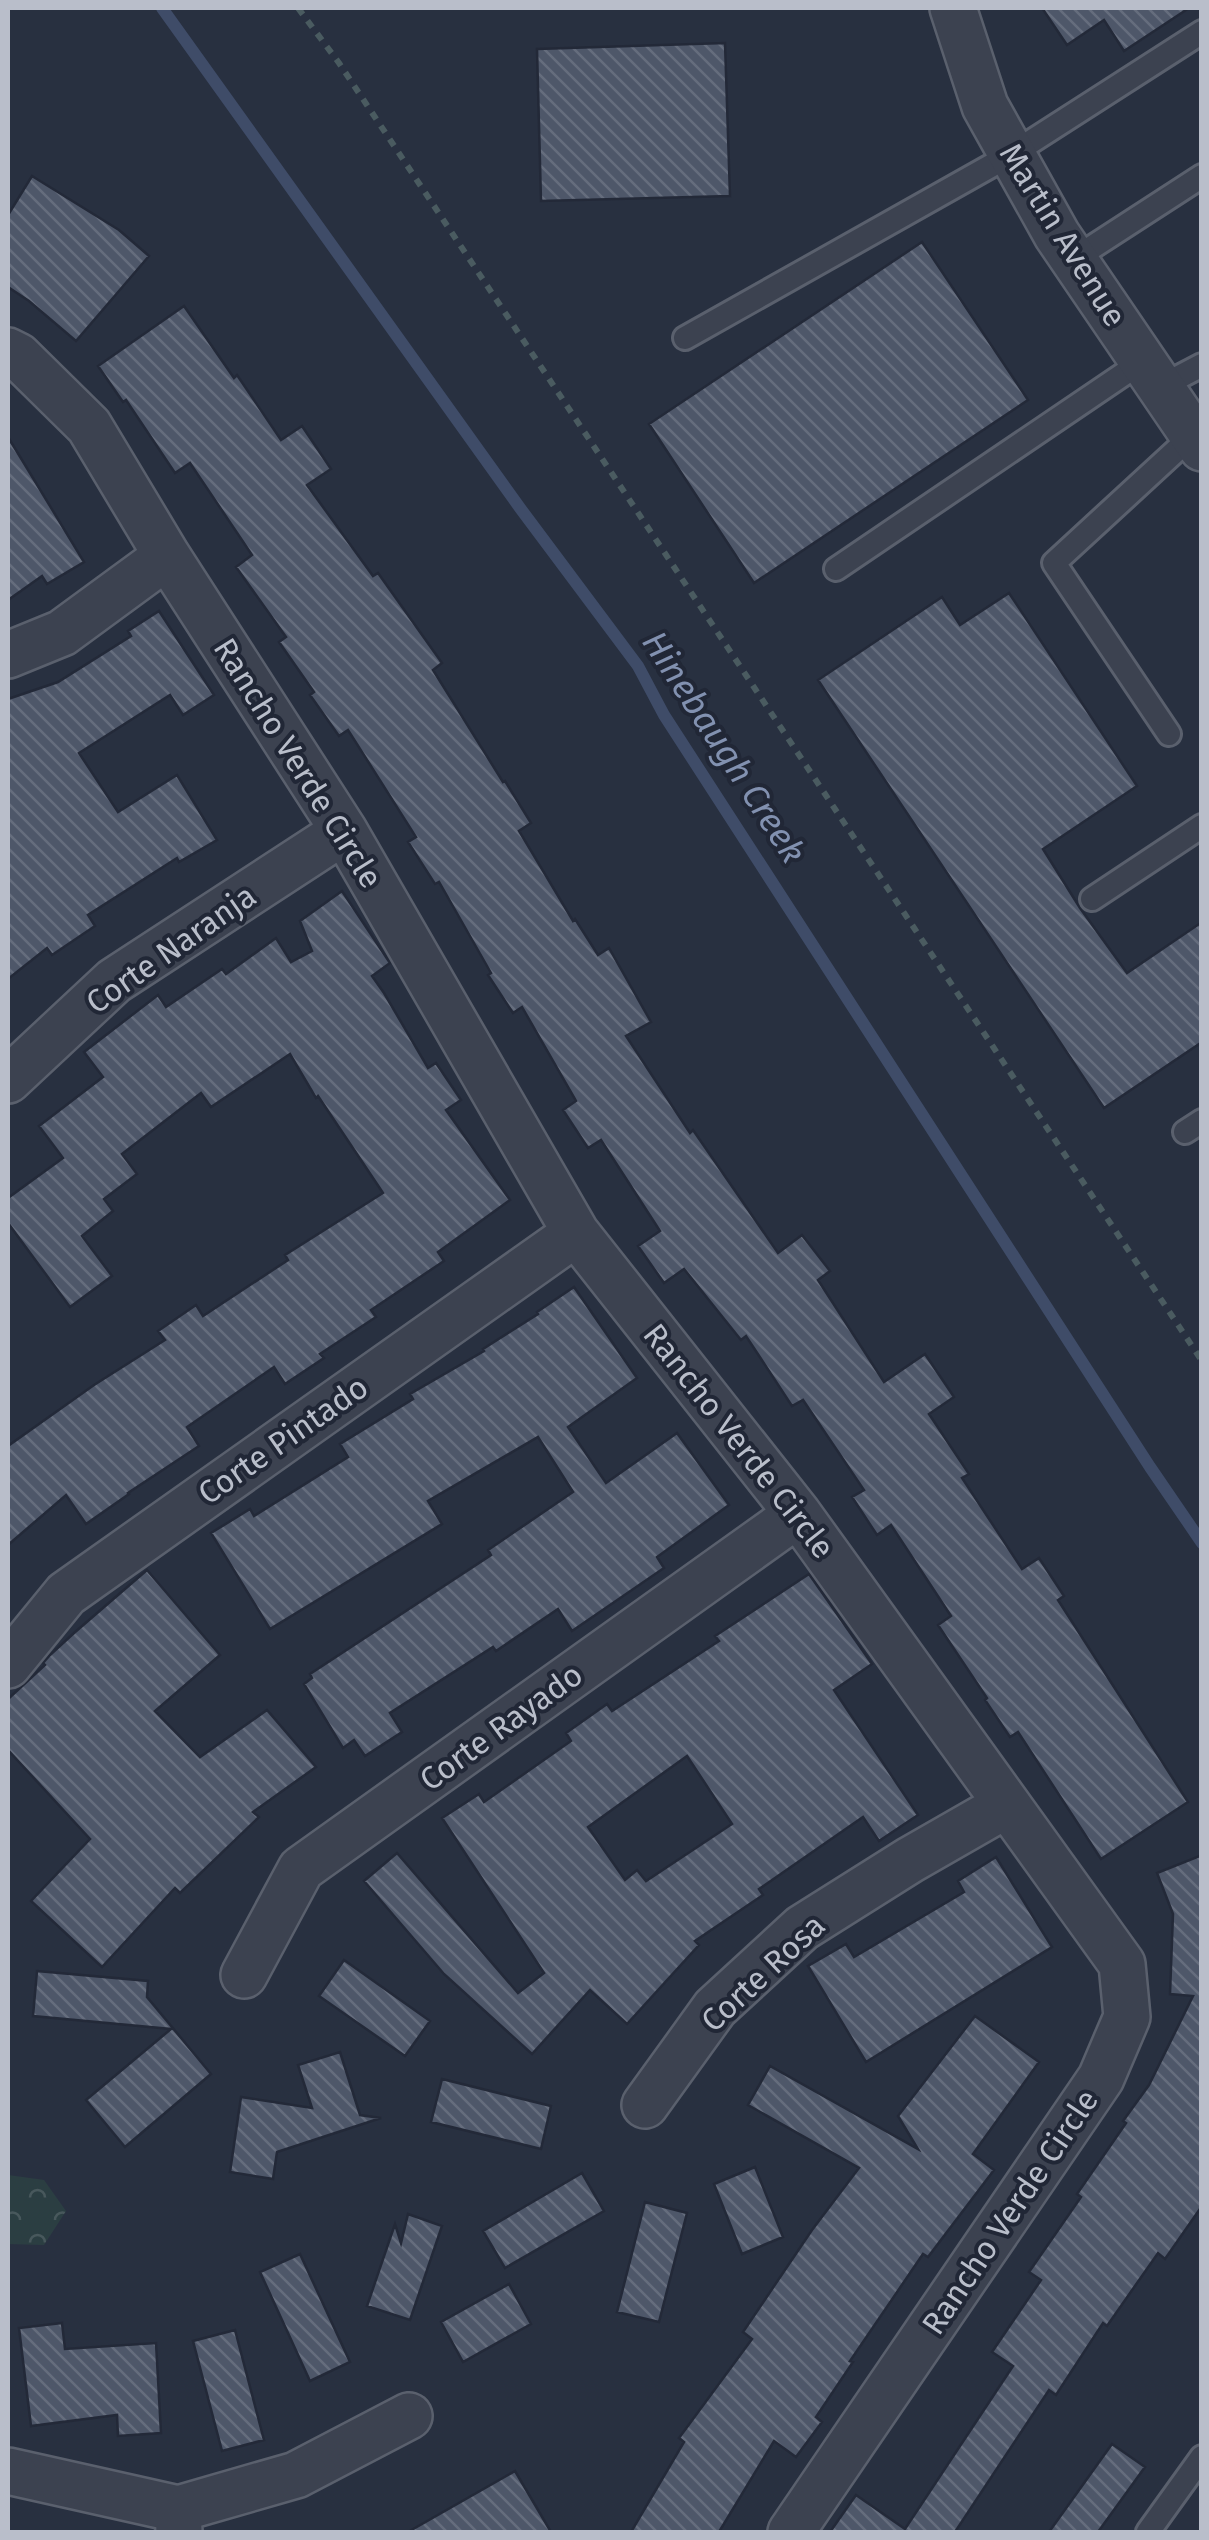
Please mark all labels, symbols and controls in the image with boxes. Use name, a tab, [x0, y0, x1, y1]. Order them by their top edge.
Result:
street label: Martin Avenue	[992, 136, 1134, 334]
water label: Hinebaugh Creek	[633, 623, 815, 871]
street label: Rancho Verde Circle	[206, 631, 390, 895]
street label: Corte Naranja	[79, 877, 263, 1021]
street label: Rancho Verde Circle	[635, 1316, 843, 1566]
street label: Corte Pintado	[191, 1368, 375, 1512]
street label: Corte Rayado	[412, 1655, 590, 1799]
street label: Corte Rosa	[693, 1906, 833, 2040]
street label: Rancho Verde Circle	[914, 2082, 1106, 2342]

